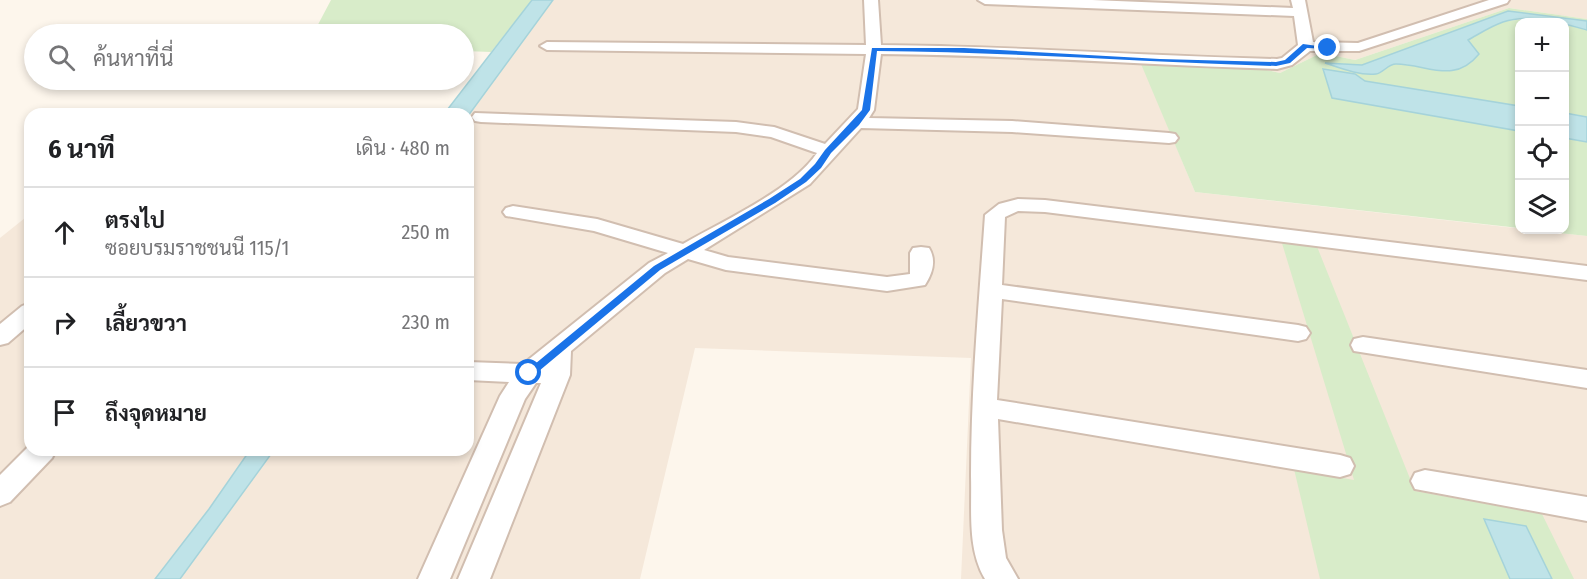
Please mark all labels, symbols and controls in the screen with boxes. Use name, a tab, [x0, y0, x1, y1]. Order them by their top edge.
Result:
map controls	[1515, 18, 1569, 234]
button: +	[1515, 18, 1569, 72]
search box	[24, 24, 474, 90]
route end	[1314, 34, 1340, 60]
icon: search	[45, 41, 78, 74]
text: ค้นหาที่นี่	[93, 45, 173, 72]
button: −	[1515, 72, 1569, 126]
button: locate	[1515, 126, 1569, 180]
text: 6 นาที	[48, 134, 115, 165]
text: เดิน · 480 m	[355, 136, 450, 160]
button: layers	[1515, 180, 1569, 234]
text: ตรงไป	[105, 207, 165, 234]
icon: ahead	[48, 216, 81, 249]
text: 250 m	[402, 220, 450, 244]
text: ซอยบรมราชชนนี 115/1	[105, 236, 289, 260]
icon: right	[48, 306, 81, 339]
text: เลี้ยวขวา	[105, 310, 187, 337]
text: 230 m	[402, 310, 450, 334]
route start	[515, 359, 541, 385]
icon: arrive	[48, 396, 81, 429]
text: ถึงจุดหมาย	[105, 400, 207, 427]

